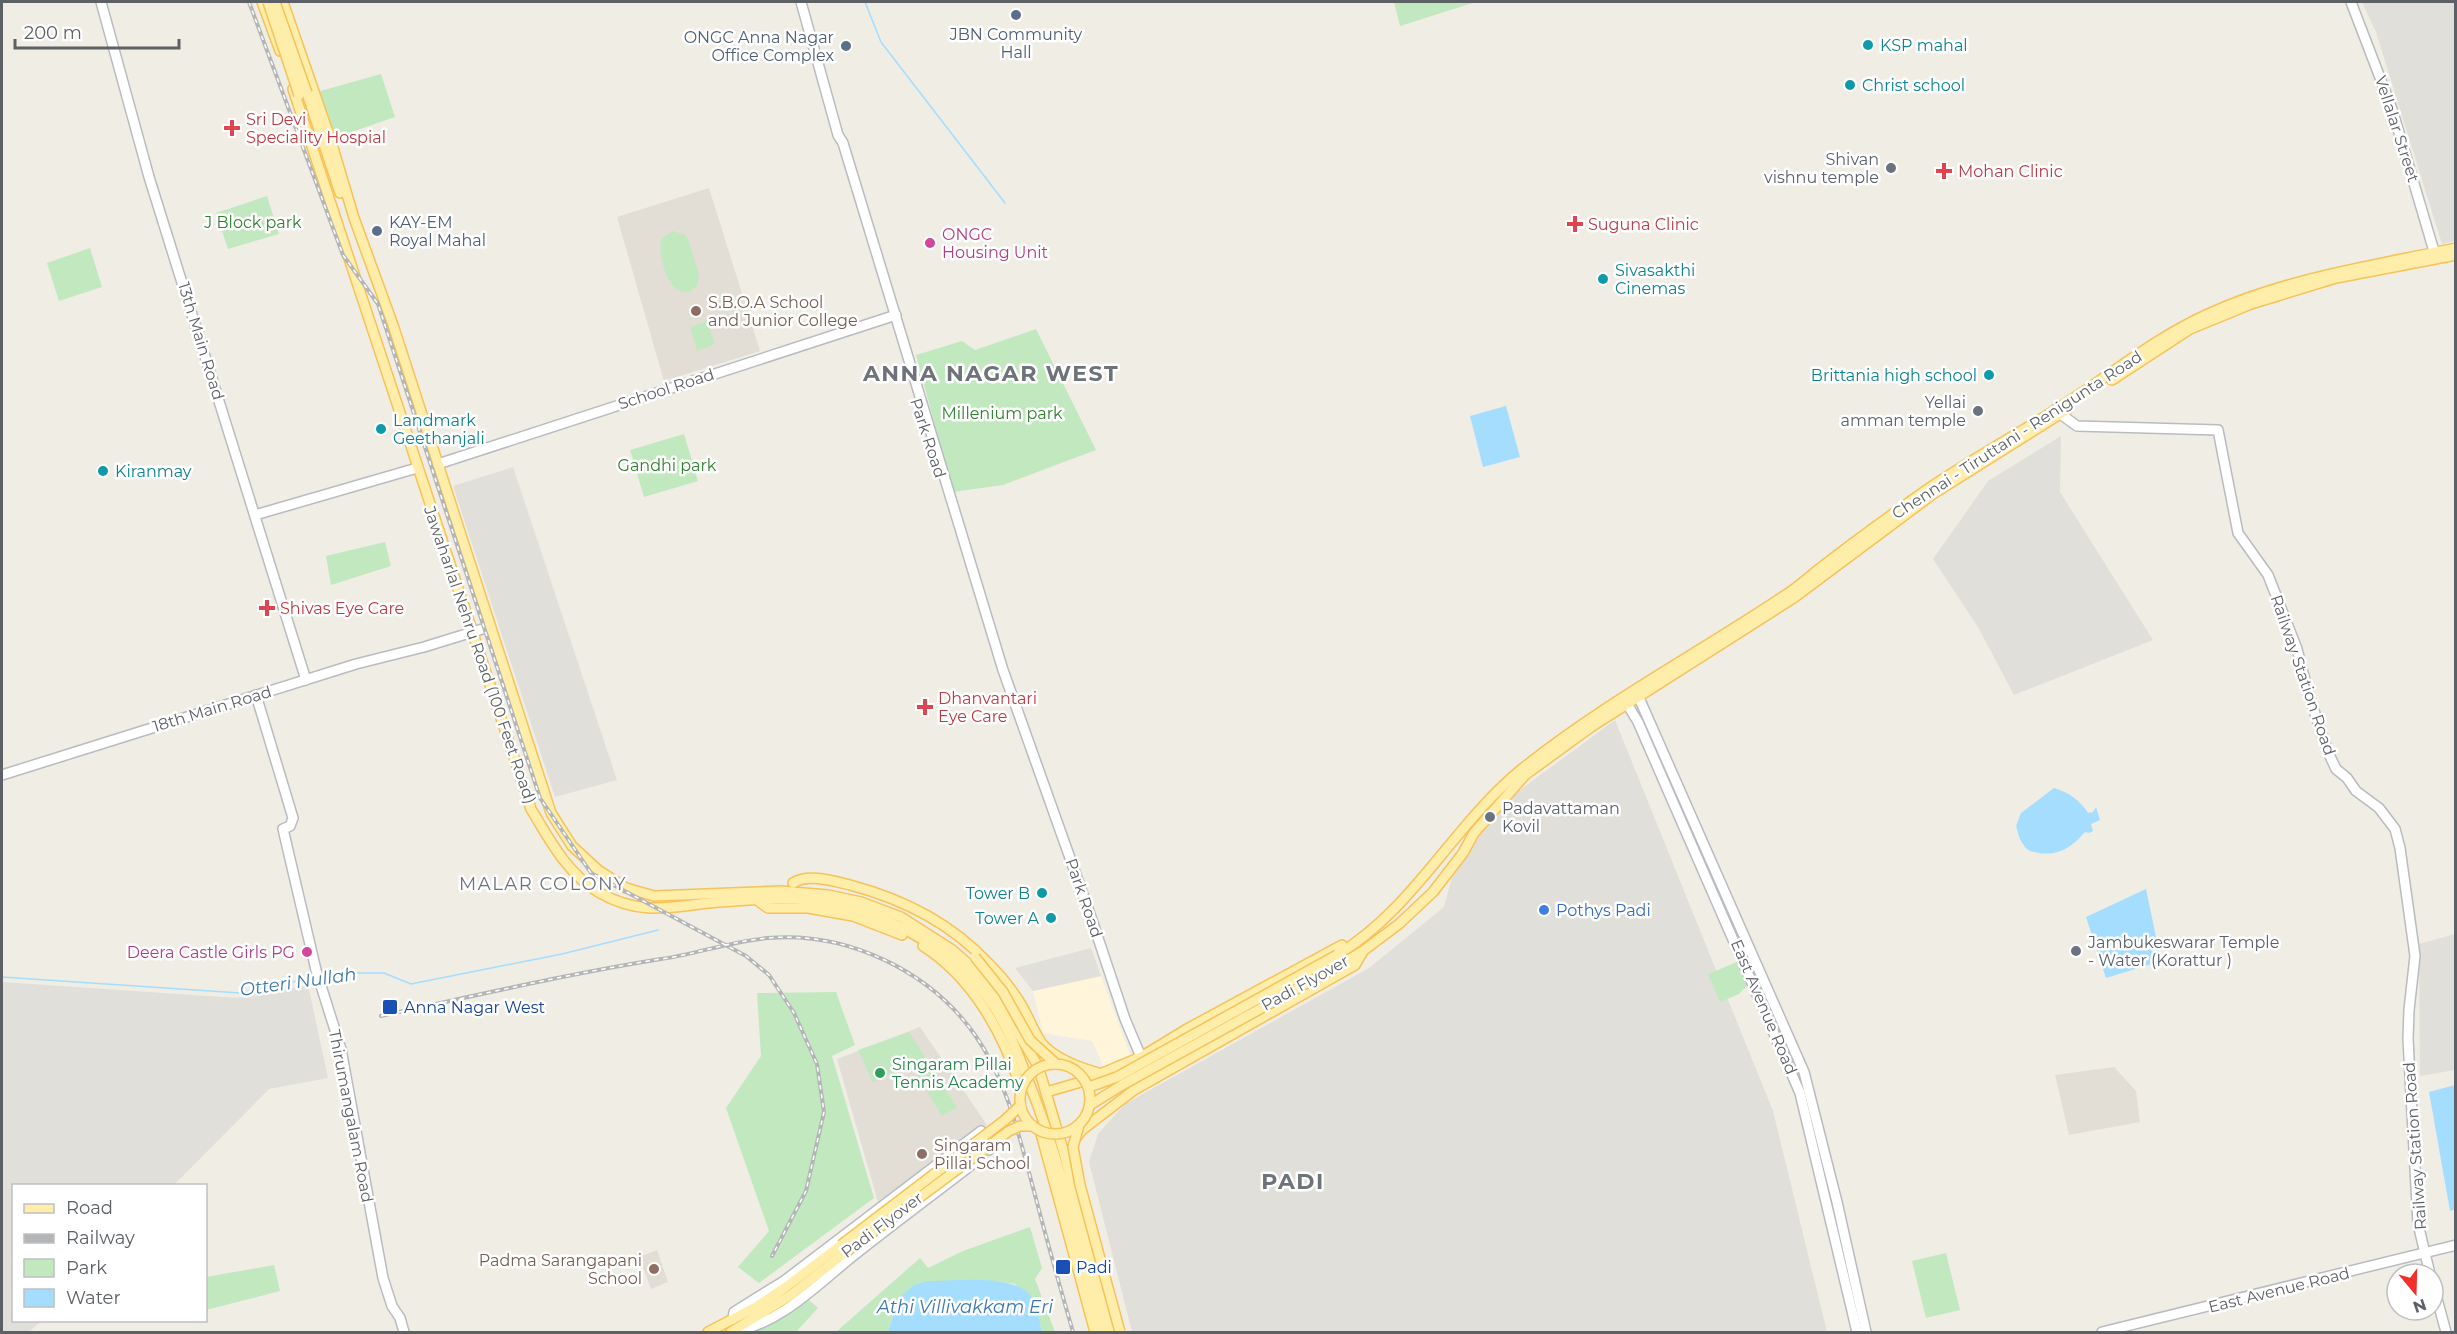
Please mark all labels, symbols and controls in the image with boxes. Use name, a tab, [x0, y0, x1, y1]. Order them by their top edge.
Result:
marker: JBN Community Hall	[1009, 8, 1023, 22]
scale bar	[15, 12, 178, 50]
text: 200 m	[24, 22, 82, 44]
place label: JBN Community Hall	[949, 25, 1083, 62]
place label: ONGC Anna Nagar Office Complex	[684, 28, 834, 65]
place label: KSP mahal	[1880, 36, 1968, 55]
marker: KSP mahal	[1861, 38, 1875, 52]
marker: ONGC Anna Nagar Office Complex	[839, 39, 853, 53]
street label: Vellalar Street	[2371, 73, 2423, 185]
place label: Christ school	[1862, 76, 1965, 95]
marker: Christ school	[1843, 78, 1857, 92]
place label: Sri Devi Speciality Hospial	[246, 110, 386, 147]
marker: Sri Devi Speciality Hospial	[223, 119, 241, 137]
place label: Shivan vishnu temple	[1764, 150, 1879, 187]
marker: Shivan vishnu temple	[1884, 161, 1898, 175]
marker: Mohan Clinic	[1935, 162, 1953, 180]
place label: Mohan Clinic	[1958, 162, 2063, 181]
park label: J Block park	[203, 213, 302, 232]
place label: KAY-EM Royal Mahal	[389, 213, 486, 250]
marker: Suguna Clinic	[1566, 215, 1584, 233]
place label: Suguna Clinic	[1588, 215, 1699, 234]
marker: KAY-EM Royal Mahal	[370, 224, 384, 238]
place label: ONGC Housing Unit	[942, 225, 1049, 262]
marker: ONGC Housing Unit	[923, 236, 937, 250]
place label: Sivasakthi Cinemas	[1615, 261, 1695, 298]
marker: Sivasakthi Cinemas	[1596, 272, 1610, 286]
street label: 13th Main Road	[174, 280, 228, 402]
place label: S.B.O.A School and Junior College	[708, 293, 858, 330]
marker: S.B.O.A School and Junior College	[689, 304, 703, 318]
street label: Chennai - Tiruttani - Renigunta Road	[1888, 347, 2146, 523]
district label: ANNA NAGAR WEST	[862, 360, 1119, 387]
street label: School Road	[616, 365, 716, 413]
place label: Brittania high school	[1811, 366, 1977, 385]
marker: Brittania high school	[1982, 368, 1996, 382]
place label: Yellai amman temple	[1841, 393, 1966, 430]
street label: Park Road	[906, 396, 950, 480]
park label: Millenium park	[942, 404, 1063, 423]
marker: Yellai amman temple	[1971, 404, 1985, 418]
place label: Landmark Geethanjali	[393, 411, 485, 448]
marker: Landmark Geethanjali	[374, 422, 388, 436]
park label: Gandhi park	[618, 456, 717, 475]
place label: Kiranmay	[115, 462, 192, 481]
marker: Kiranmay	[96, 464, 110, 478]
street label: Jawaharlal Nehru Road (100 Feet Road)	[420, 503, 540, 806]
street label: Railway Station Road	[2267, 592, 2339, 758]
marker: Shivas Eye Care	[258, 599, 276, 617]
place label: Shivas Eye Care	[280, 599, 404, 618]
street label: 18th Main Road	[150, 682, 274, 736]
place label: Dhanvantari Eye Care	[938, 689, 1037, 726]
marker: Dhanvantari Eye Care	[916, 698, 934, 716]
place label: Padavattaman Kovil	[1502, 799, 1620, 836]
marker: Padavattaman Kovil	[1483, 810, 1497, 824]
street label: Park Road	[1062, 856, 1106, 940]
district label: MALAR COLONY	[459, 873, 627, 895]
place label: Tower B	[966, 884, 1030, 903]
marker: Tower B	[1035, 886, 1049, 900]
place label: Pothys Padi	[1556, 901, 1651, 920]
marker: Pothys Padi	[1537, 903, 1551, 917]
place label: Tower A	[975, 909, 1040, 928]
marker: Tower A	[1044, 911, 1058, 925]
place label: Jambukeswarar Temple - Water (Korattur )	[2087, 933, 2279, 970]
street label: East Avenue Road	[1727, 937, 1801, 1077]
place label: Deera Castle Girls PG	[127, 943, 295, 962]
marker: Jambukeswarar Temple - Water (Korattur )	[2069, 944, 2083, 958]
marker: Deera Castle Girls PG	[300, 945, 314, 959]
street label: Padi Flyover	[1258, 951, 1352, 1015]
water label: Otteri Nullah	[238, 963, 358, 1001]
marker: Anna Nagar West	[381, 998, 399, 1016]
place label: Anna Nagar West	[404, 998, 546, 1017]
street label: Thirumangalam Road	[325, 1028, 377, 1204]
place label: Singaram Pillai Tennis Academy	[892, 1055, 1024, 1092]
street label: Railway Station Road	[2400, 1061, 2430, 1231]
marker: Singaram Pillai Tennis Academy	[873, 1066, 887, 1080]
place label: Singaram Pillai School	[934, 1136, 1030, 1173]
marker: Singaram Pillai School	[915, 1147, 929, 1161]
district label: PADI	[1261, 1168, 1325, 1195]
legend	[12, 1184, 207, 1322]
street label: Padi Flyover	[837, 1188, 927, 1262]
text: Road	[66, 1197, 113, 1219]
text: Railway	[66, 1227, 135, 1249]
place label: Padma Sarangapani School	[479, 1251, 642, 1288]
text: Park	[66, 1257, 107, 1279]
marker: Padi	[1054, 1258, 1072, 1276]
place label: Padi	[1076, 1258, 1112, 1277]
marker: Padma Sarangapani School	[647, 1262, 661, 1276]
north arrow	[2385, 1262, 2445, 1322]
street label: East Avenue Road	[2206, 1263, 2352, 1317]
text: Water	[66, 1287, 121, 1309]
text: N	[2411, 1295, 2429, 1317]
water label: Athi Villivakkam Eri	[876, 1296, 1053, 1318]

